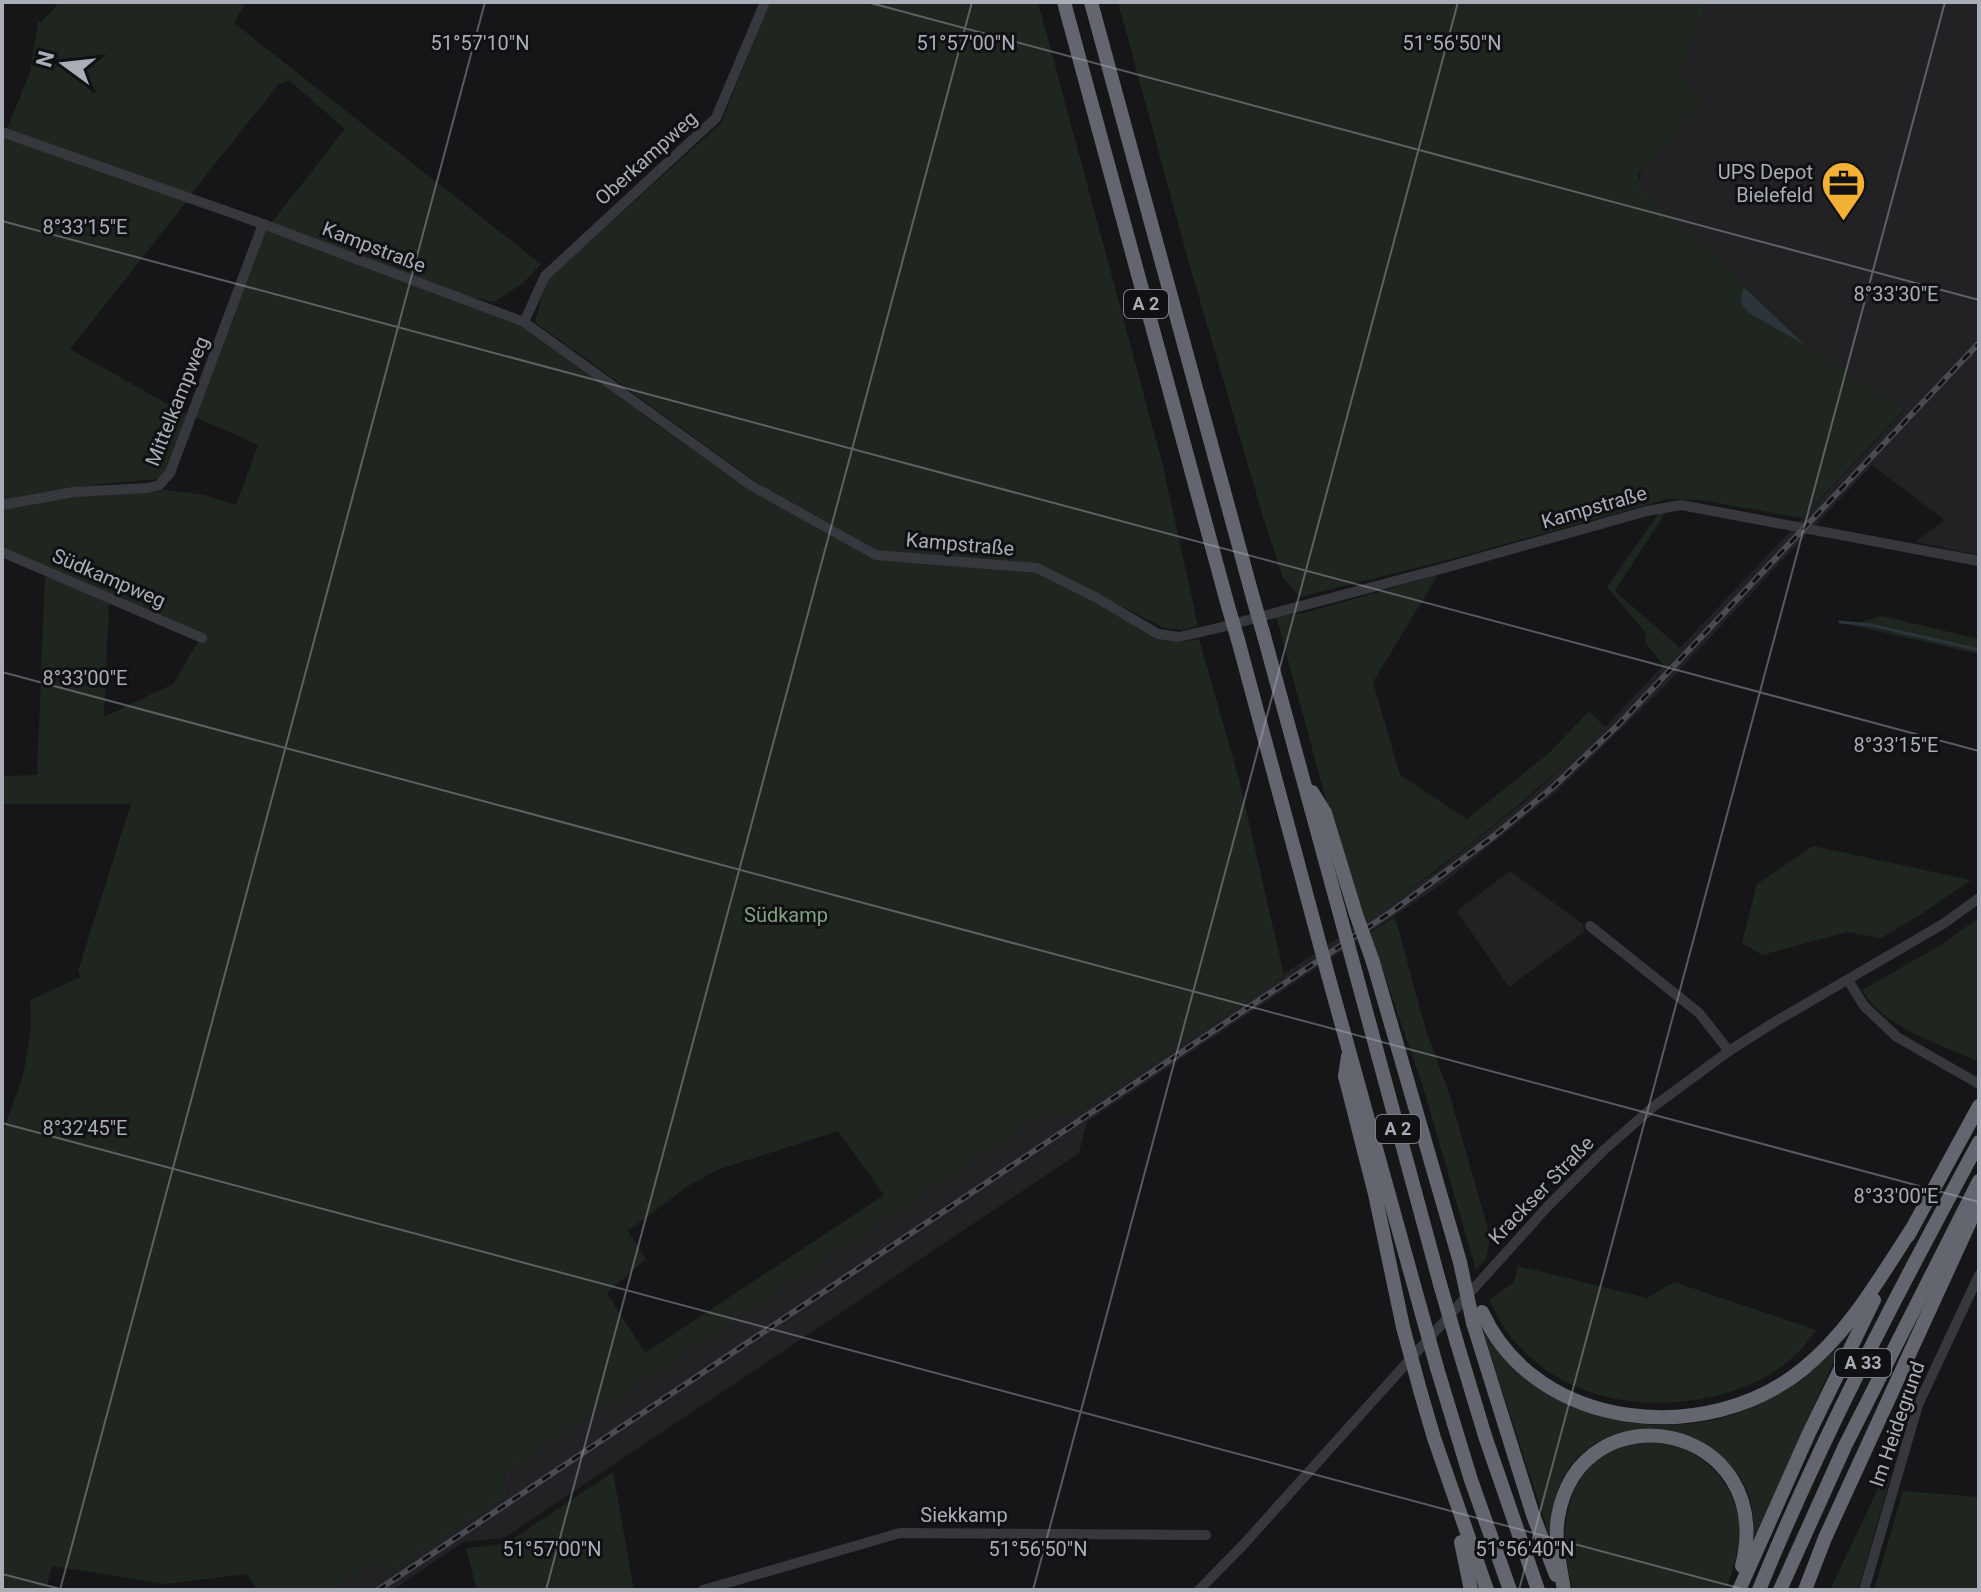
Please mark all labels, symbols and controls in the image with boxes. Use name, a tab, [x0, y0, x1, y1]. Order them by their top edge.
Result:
north arrow	[24, 24, 104, 104]
text: 51°57'10"N	[430, 31, 530, 55]
text: 51°57'00"N	[916, 31, 1016, 55]
text: 51°56'50"N	[1402, 31, 1502, 55]
text: N	[31, 48, 59, 70]
street label: Oberkampweg	[590, 106, 702, 210]
place label: UPS Depot Bielefeld	[1718, 160, 1813, 207]
office icon: UPS Depot Bielefeld	[1820, 160, 1868, 223]
text: 8°33'15"E	[43, 215, 127, 239]
street label: Kampstraße	[319, 216, 429, 278]
text: 8°33'30"E	[1854, 282, 1938, 306]
road number: A 2	[1124, 290, 1168, 318]
street label: Mittelkampweg	[140, 333, 214, 469]
street label: Kampstraße	[1538, 480, 1650, 534]
street label: Kampstraße	[905, 527, 1015, 561]
street label: Südkampweg	[49, 543, 169, 613]
text: 8°33'00"E	[43, 666, 127, 690]
text: 8°33'15"E	[1854, 733, 1938, 757]
park label: Südkamp	[744, 903, 828, 927]
road number: A 2	[1376, 1115, 1420, 1143]
text: 8°32'45"E	[43, 1116, 127, 1140]
street label: Krackser Straße	[1483, 1131, 1599, 1249]
text: 8°33'00"E	[1854, 1184, 1938, 1208]
road number: A 33	[1835, 1349, 1891, 1377]
street label: Im Heidegrund	[1864, 1358, 1930, 1490]
street label: Siekkamp	[920, 1503, 1008, 1527]
text: 51°57'00"N	[502, 1537, 602, 1561]
text: 51°56'50"N	[988, 1537, 1088, 1561]
text: 51°56'40"N	[1475, 1537, 1575, 1561]

